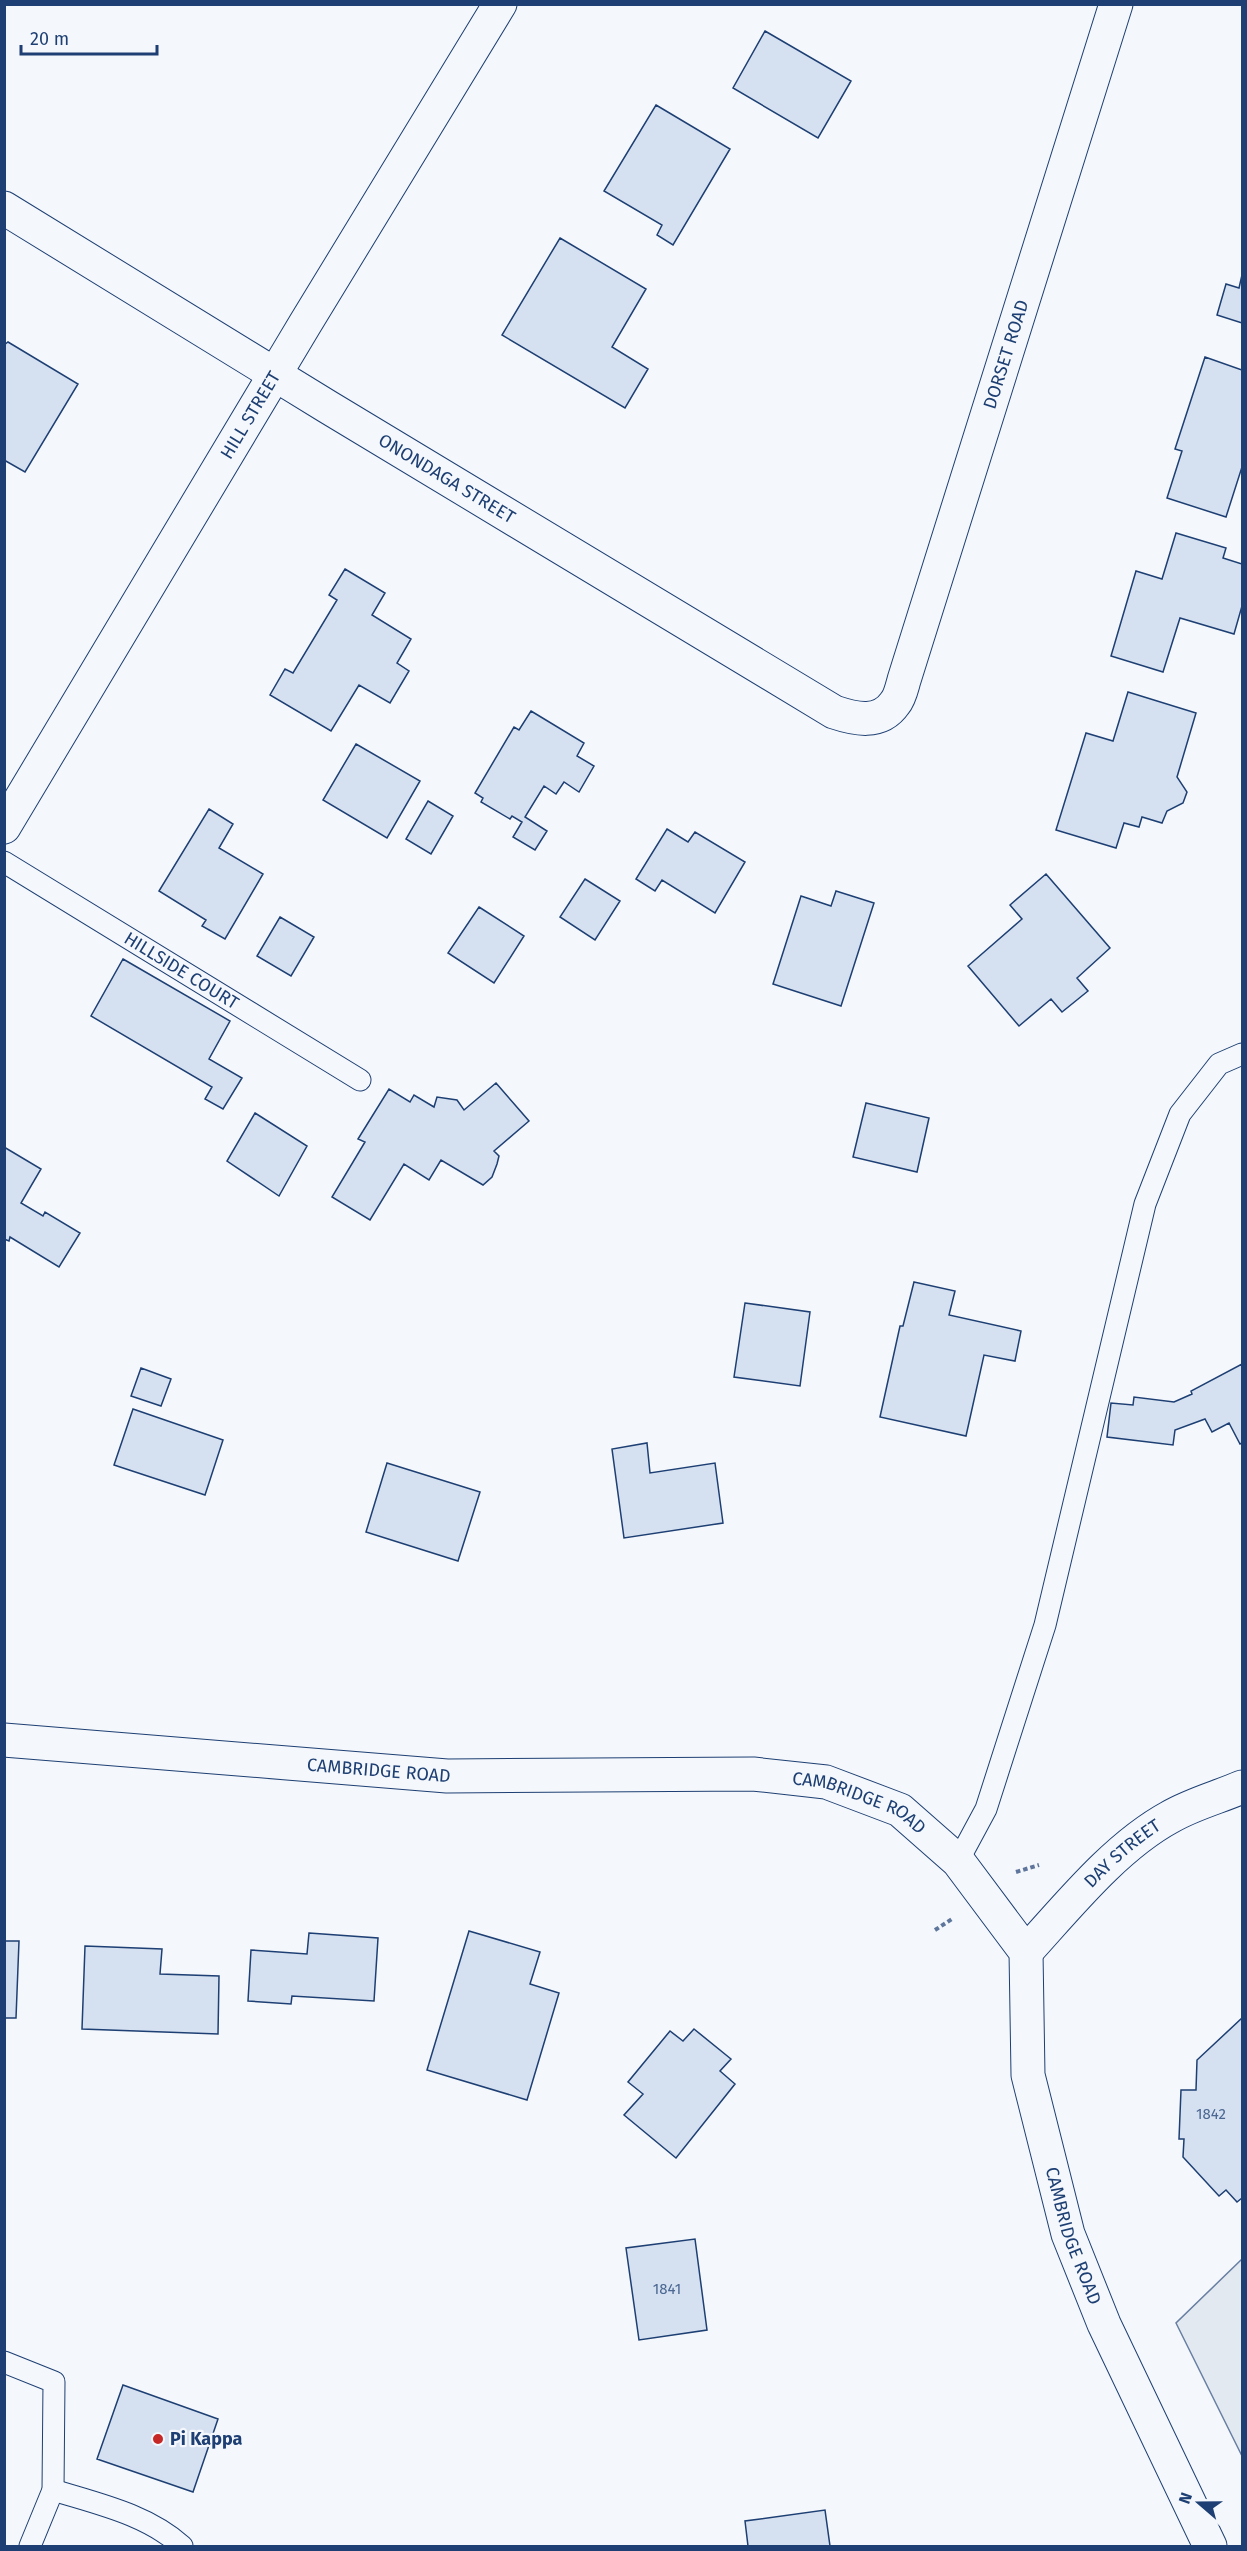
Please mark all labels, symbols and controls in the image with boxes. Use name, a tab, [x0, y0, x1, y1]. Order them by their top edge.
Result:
scale bar	[21, 18, 158, 56]
text: 20 m	[30, 28, 69, 50]
street label: DORSET ROAD	[979, 297, 1034, 412]
street label: HILL STREET	[216, 367, 286, 463]
street label: ONONDAGA STREET	[374, 429, 520, 529]
street label: HILLSIDE COURT	[120, 927, 243, 1014]
street label: CAMBRIDGE ROAD	[306, 1754, 451, 1787]
street label: CAMBRIDGE ROAD	[791, 1767, 930, 1839]
street label: DAY STREET	[1079, 1814, 1165, 1892]
house number: 1842	[1196, 2105, 1226, 2123]
street label: CAMBRIDGE ROAD	[1041, 2165, 1106, 2308]
house number: 1841	[653, 2280, 681, 2298]
place label: Pi Kappa	[170, 2428, 243, 2450]
marker: Pi Kappa	[151, 2432, 165, 2446]
north arrow	[1169, 2473, 1229, 2533]
text: N	[1175, 2490, 1196, 2506]

